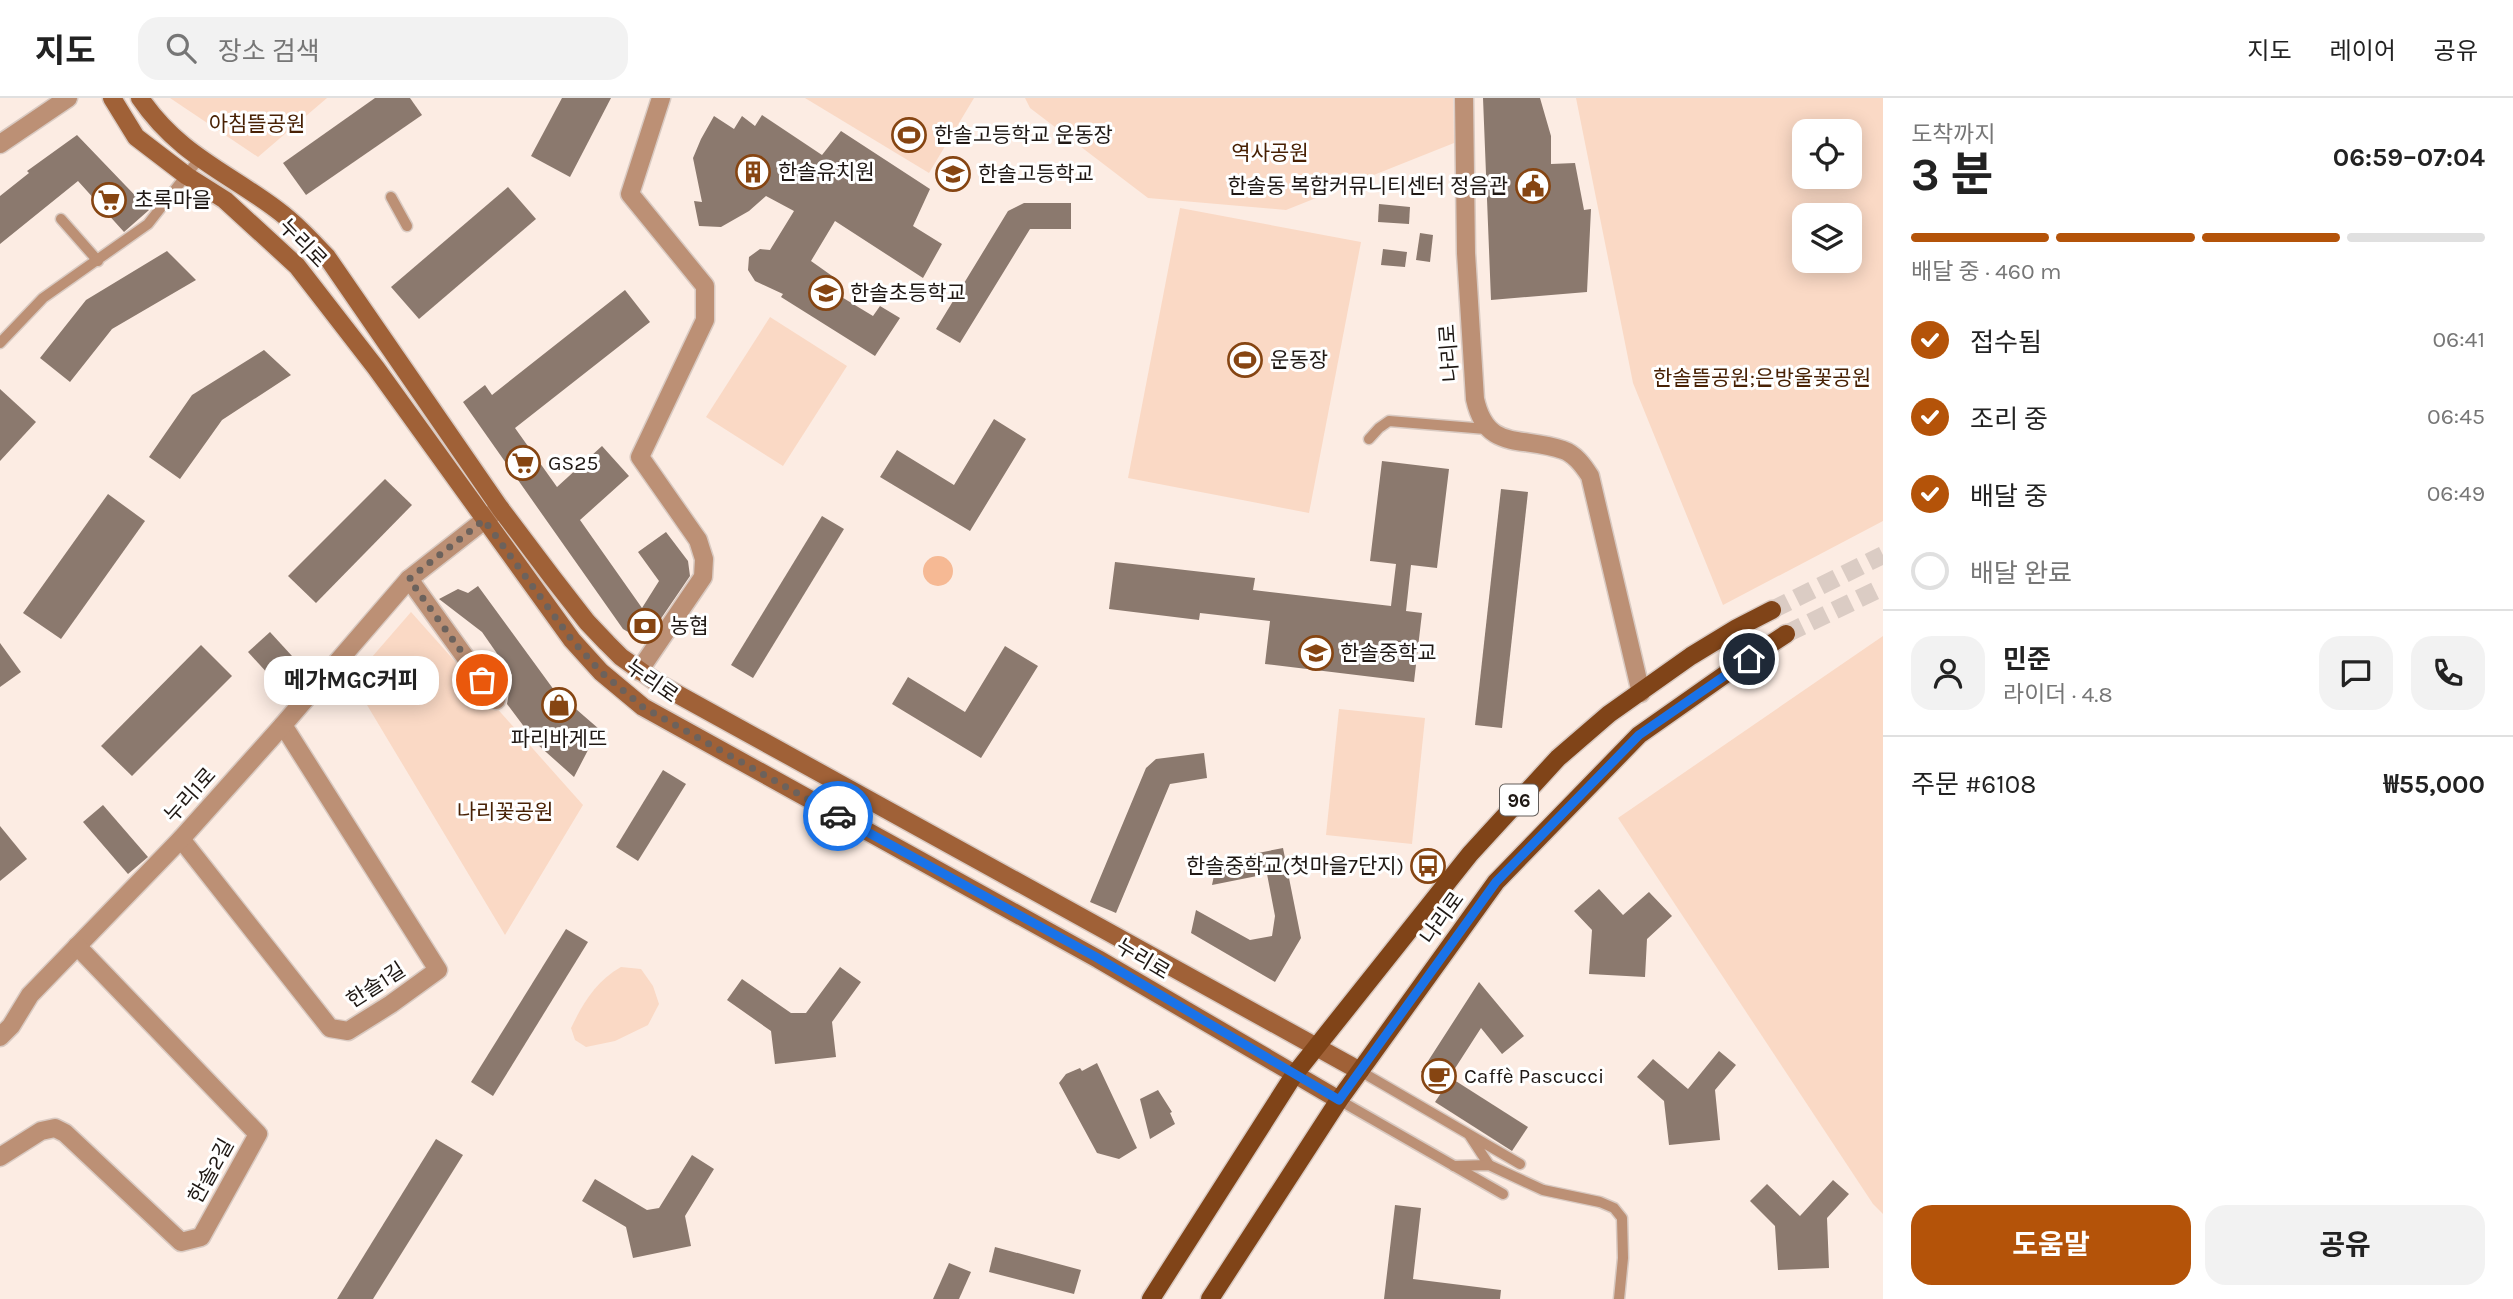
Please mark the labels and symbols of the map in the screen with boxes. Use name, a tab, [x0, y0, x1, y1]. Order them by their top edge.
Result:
park label: 아침뜰공원	[209, 112, 305, 136]
sports icon: 한솔고등학교 운동장	[890, 116, 928, 154]
place label: 한솔고등학교 운동장	[934, 123, 1113, 147]
park label: 역사공원	[1231, 141, 1309, 165]
building icon: 한솔유치원	[734, 153, 772, 191]
school or university icon: 한솔고등학교	[934, 155, 972, 193]
place label: 한솔유치원	[778, 160, 875, 184]
place label: 한솔고등학교	[978, 162, 1094, 186]
public building icon: 한솔동 복합커뮤니티센터 정음관	[1514, 167, 1552, 205]
place label: 한솔동 복합커뮤니티센터 정음관	[1228, 174, 1508, 198]
supermarket icon: 초록마을	[90, 181, 128, 219]
place label: 초록마을	[134, 188, 211, 212]
street label: 누리로	[274, 214, 332, 272]
school or university icon: 한솔초등학교	[807, 274, 845, 312]
place label: 한솔초등학교	[850, 281, 966, 305]
street label: 나리로	[1435, 323, 1463, 383]
sports icon: 운동장	[1226, 341, 1264, 379]
place label: 운동장	[1270, 348, 1328, 372]
park label: 한솔뜰공원;은방울꽃공원	[1653, 366, 1871, 390]
supermarket icon: GS25	[504, 444, 542, 482]
place label: GS25	[548, 451, 598, 475]
bank icon: 농협	[626, 607, 664, 645]
place label: 농협	[670, 614, 709, 638]
pin	[1719, 629, 1779, 689]
school or university icon: 한솔중학교	[1297, 634, 1335, 672]
place label: 한솔중학교	[1340, 641, 1437, 665]
pin	[452, 650, 512, 710]
street label: 누리로	[621, 655, 683, 707]
callout: 메가MGC커피	[265, 656, 440, 704]
shop icon: 파리바게뜨	[540, 686, 578, 724]
place label: 파리바게뜨	[511, 727, 607, 751]
street label: 누리1로	[159, 763, 221, 827]
courier	[803, 781, 873, 851]
road number: 96	[1500, 785, 1538, 816]
park label: 나리꽃공원	[457, 800, 553, 824]
bus stop icon: 한솔중학교(첫마을7단지)	[1409, 847, 1447, 885]
place label: 한솔중학교(첫마을7단지)	[1186, 854, 1404, 878]
street label: 나리로	[1415, 887, 1469, 949]
street label: 누리로	[1112, 934, 1174, 984]
street label: 한솔1길	[342, 957, 410, 1013]
cafe icon: Caffè Pascucci	[1420, 1057, 1458, 1095]
place label: Caffè Pascucci	[1464, 1064, 1604, 1088]
street label: 한솔2길	[184, 1135, 238, 1207]

